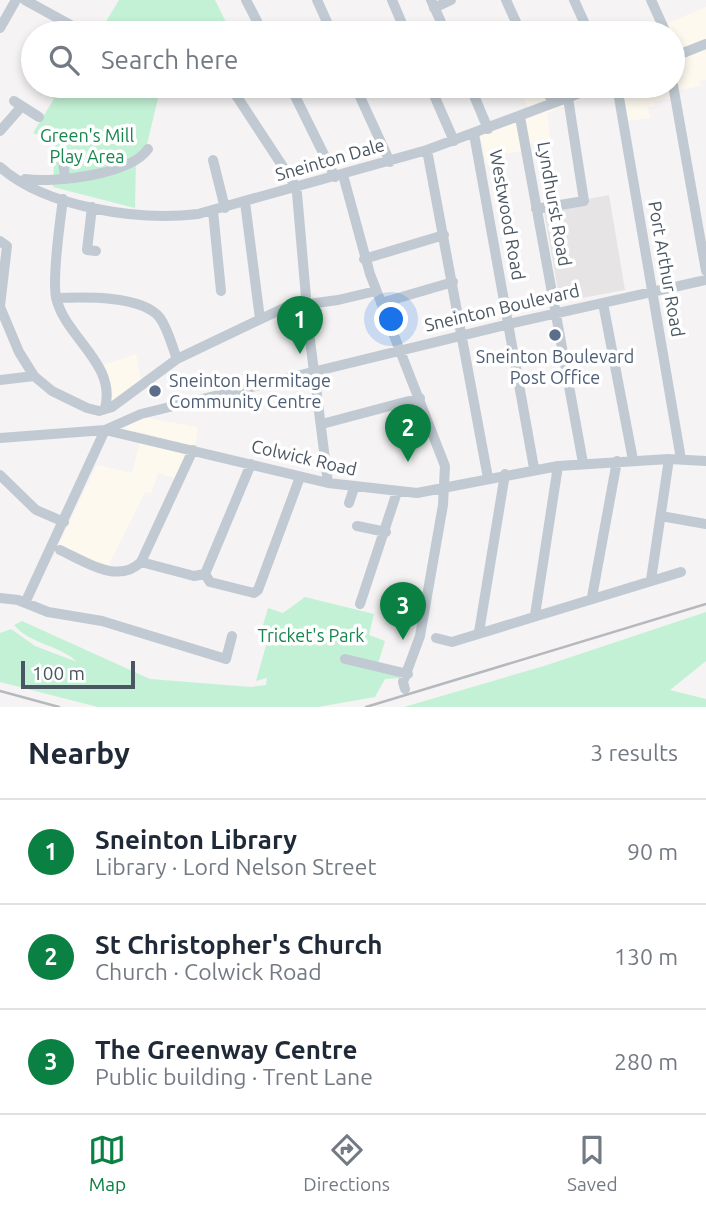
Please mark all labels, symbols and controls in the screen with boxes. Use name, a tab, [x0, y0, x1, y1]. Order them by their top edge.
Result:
search box	[21, 21, 685, 98]
icon: search	[45, 41, 83, 79]
text: Search here	[101, 45, 238, 74]
park label: Green's Mill Play Area	[40, 125, 134, 166]
street label: Sneinton Dale	[273, 134, 387, 184]
street label: Lyndhurst Road	[534, 140, 576, 268]
street label: Westwood Road	[487, 148, 529, 282]
street label: Port Arthur Road	[645, 199, 689, 338]
street label: Sneinton Boulevard	[422, 279, 581, 335]
pin: 1	[277, 296, 323, 354]
your location	[374, 302, 408, 336]
marker: Sneinton Boulevard Post Office	[547, 327, 563, 343]
place label: Sneinton Boulevard Post Office	[476, 346, 634, 387]
place label: Sneinton Hermitage Community Centre	[169, 370, 331, 411]
marker: Sneinton Hermitage Community Centre	[147, 383, 163, 399]
pin: 2	[385, 404, 431, 462]
street label: Colwick Road	[250, 435, 359, 479]
pin: 3	[380, 582, 426, 640]
park label: Tricket's Park	[258, 625, 364, 645]
scale bar	[21, 658, 135, 690]
text: 100 m	[32, 662, 85, 684]
text: Nearby	[28, 736, 130, 770]
text: 3 results	[590, 740, 678, 765]
text: Sneinton Library	[95, 825, 297, 854]
text: 1	[45, 839, 57, 864]
text: 90 m	[627, 839, 678, 864]
text: Library · Lord Nelson Street	[95, 854, 377, 879]
text: St Christopher's Church	[95, 930, 382, 959]
text: 2	[45, 944, 57, 969]
text: 130 m	[614, 944, 678, 969]
text: Church · Colwick Road	[95, 959, 322, 984]
text: The Greenway Centre	[95, 1035, 358, 1064]
text: 3	[45, 1049, 57, 1074]
text: 280 m	[614, 1049, 678, 1074]
text: Public building · Trent Lane	[95, 1064, 373, 1089]
tab: Map	[88, 1131, 126, 1195]
tab: Directions	[303, 1131, 390, 1195]
tab: Saved	[567, 1131, 618, 1195]

